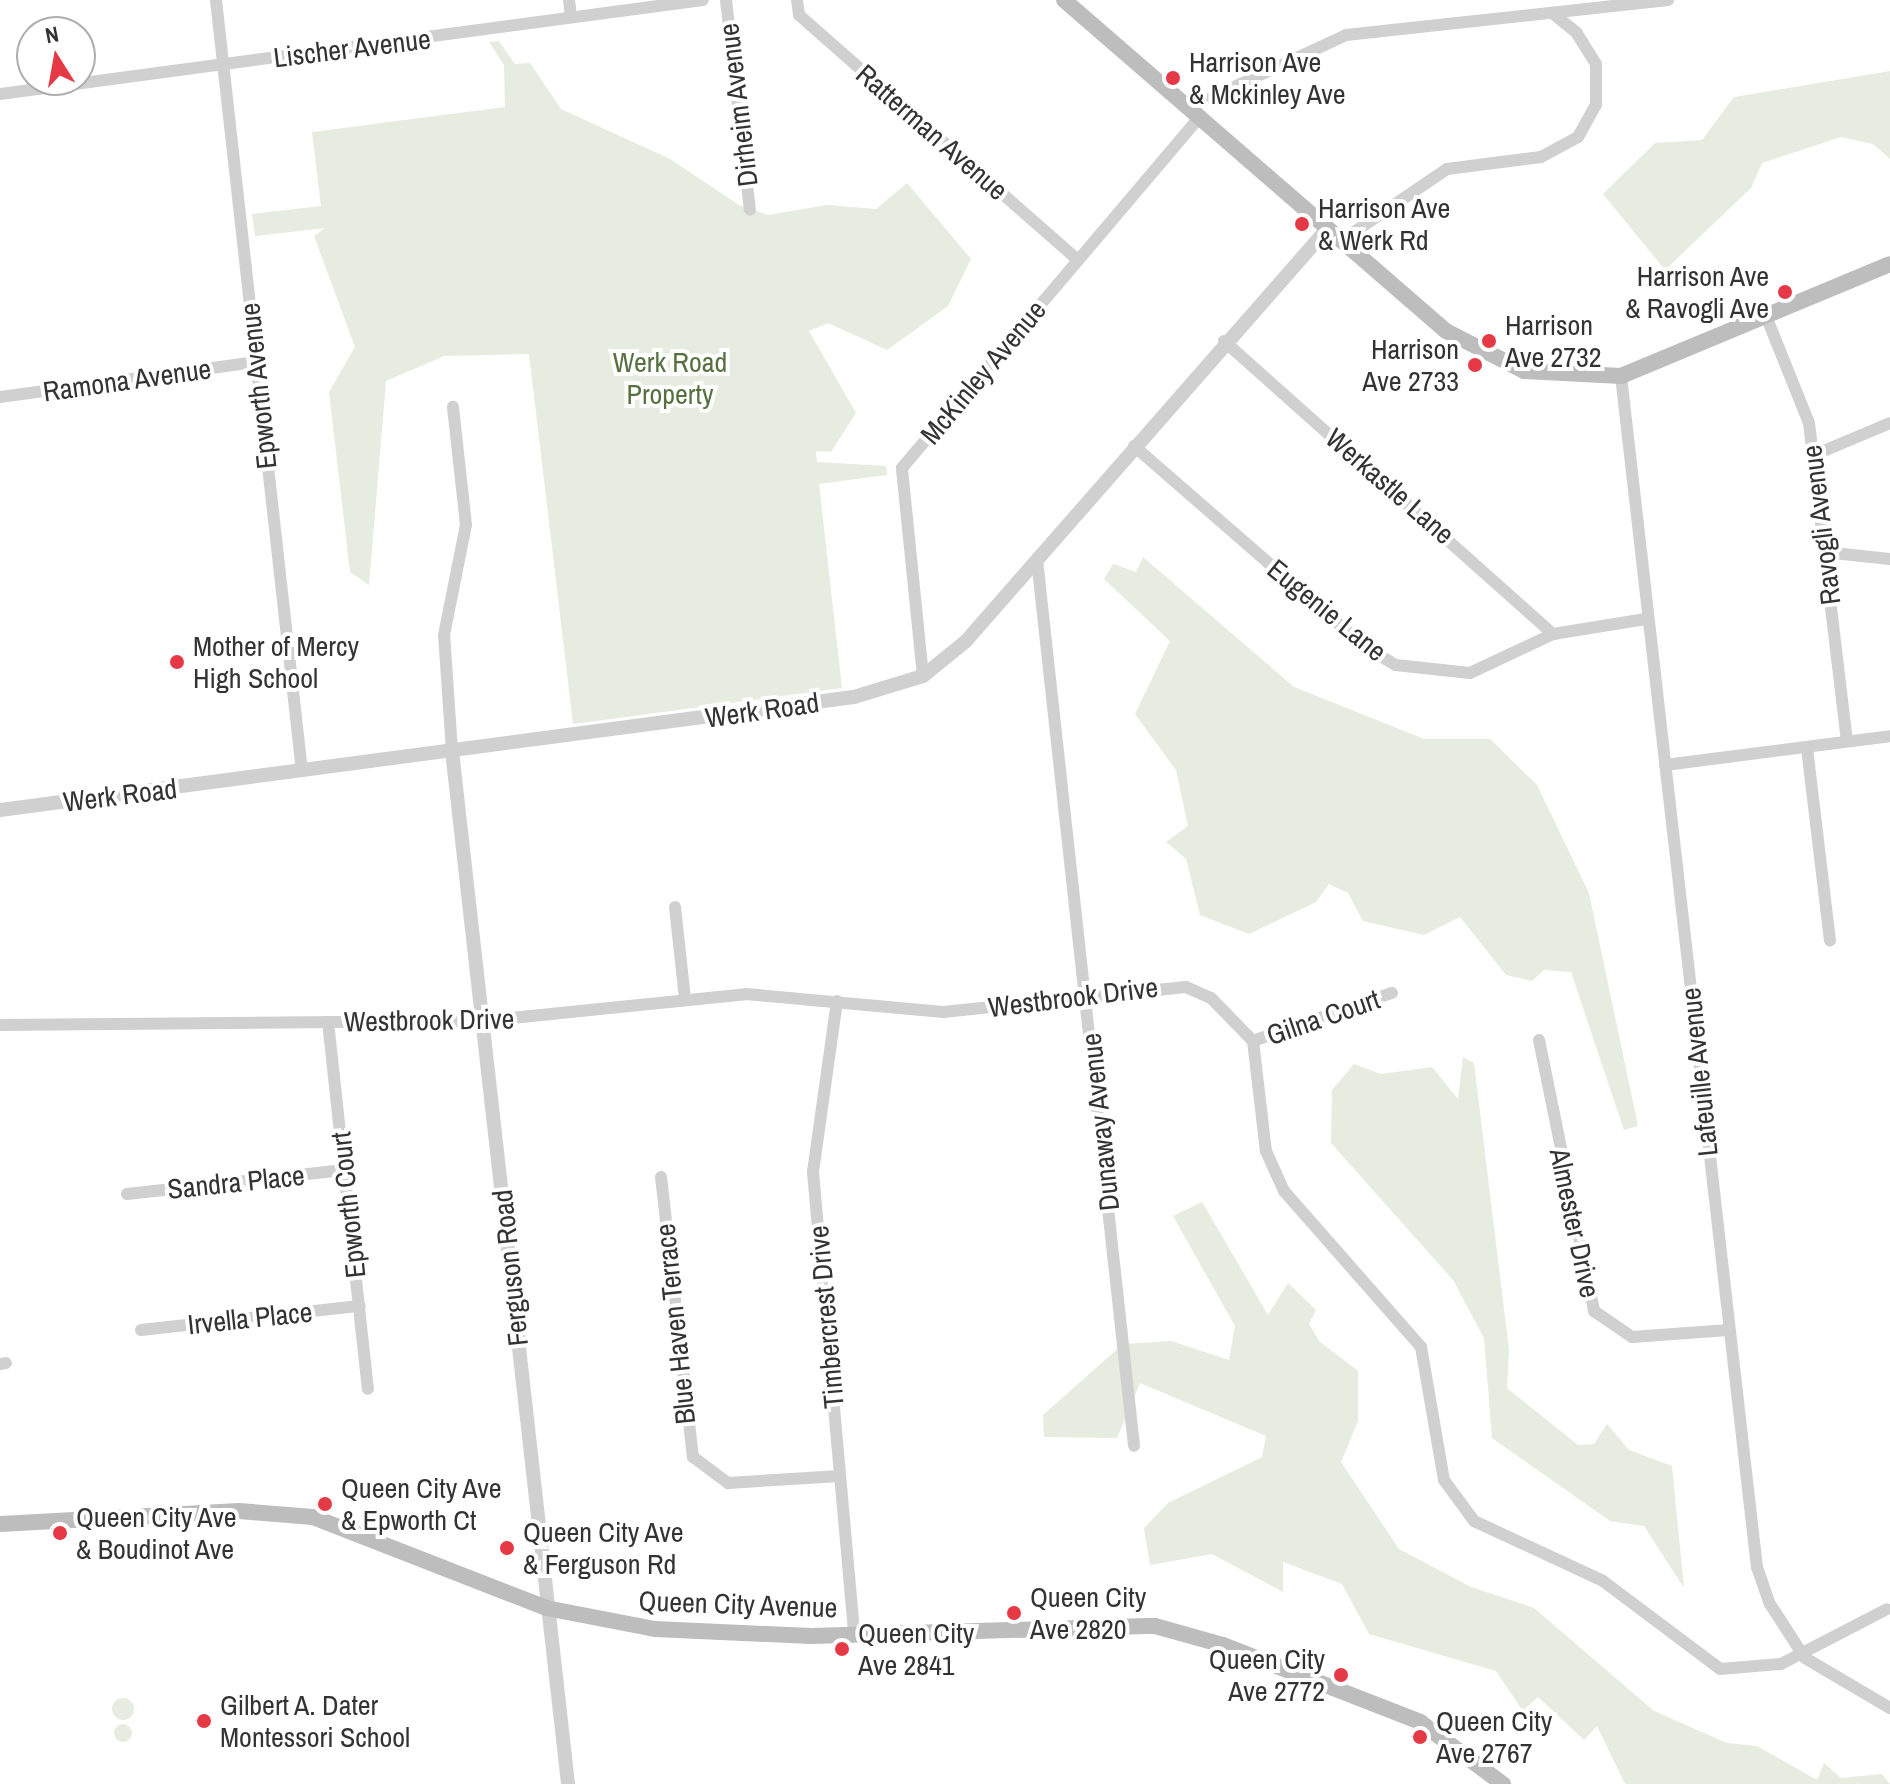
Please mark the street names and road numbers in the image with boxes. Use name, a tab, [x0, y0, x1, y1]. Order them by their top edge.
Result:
street label: Dirheim Avenue	[711, 21, 765, 189]
street label: Lischer Avenue	[271, 22, 433, 74]
street label: Ratterman Avenue	[849, 57, 1015, 207]
street label: McKinley Avenue	[913, 293, 1053, 451]
street label: Epworth Avenue	[233, 301, 283, 471]
street label: Ramona Avenue	[40, 351, 214, 409]
street label: Werkastle Lane	[1319, 421, 1461, 551]
street label: Ravogli Avenue	[1794, 443, 1848, 607]
street label: Eugenie Lane	[1261, 552, 1393, 668]
street label: Werk Road	[703, 685, 821, 735]
street label: Werk Road	[61, 771, 179, 819]
street label: Westbrook Drive	[986, 970, 1160, 1024]
street label: Gilna Court	[1262, 982, 1384, 1052]
street label: Lafeuille Avenue	[1673, 985, 1725, 1159]
street label: Westbrook Drive	[343, 1002, 515, 1038]
street label: Dunaway Avenue	[1074, 1031, 1126, 1213]
street label: Epworth Court	[324, 1130, 372, 1280]
street label: Almester Drive	[1543, 1145, 1607, 1301]
street label: Sandra Place	[166, 1158, 306, 1206]
street label: Ferguson Road	[485, 1188, 535, 1348]
street label: Blue Haven Terrace	[648, 1222, 702, 1426]
street label: Timbercrest Drive	[801, 1224, 851, 1410]
street label: Irvella Place	[186, 1295, 314, 1341]
street label: Queen City Avenue	[637, 1584, 839, 1624]

